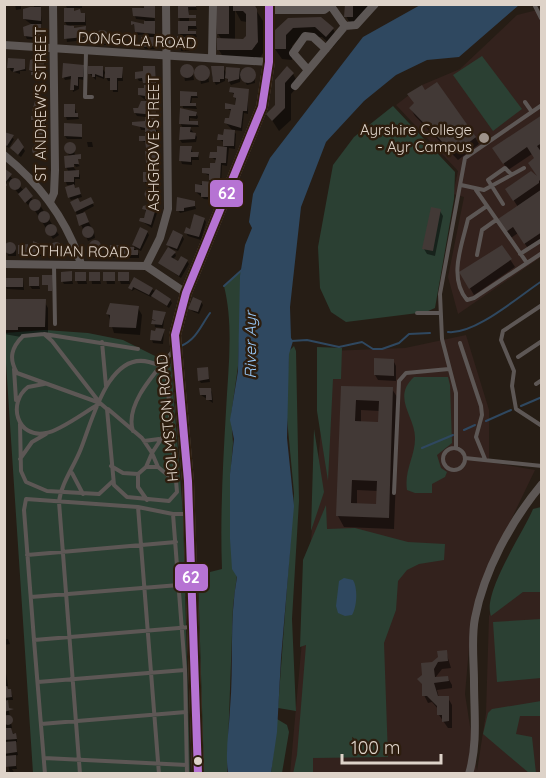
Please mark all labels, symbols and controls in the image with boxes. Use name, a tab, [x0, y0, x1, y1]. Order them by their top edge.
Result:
street label: ST ANDREW'S STREET	[31, 26, 50, 182]
street label: DONGOLA ROAD	[77, 27, 197, 53]
street label: ASHGROVE STREET	[144, 75, 163, 211]
place label: Ayrshire College - Ayr Campus	[360, 120, 472, 156]
marker: Ayrshire College - Ayr Campus	[477, 131, 491, 145]
line badge: 62	[209, 179, 244, 208]
text: 62	[218, 183, 236, 203]
street label: LOTHIAN ROAD	[20, 241, 130, 261]
water label: River Ayr	[240, 310, 260, 379]
street label: HOLMSTON ROAD	[152, 353, 182, 483]
line badge: 62	[174, 563, 209, 592]
text: 62	[182, 567, 200, 587]
scale bar	[342, 727, 441, 765]
text: 100 m	[351, 736, 400, 759]
unlabelled marker	[192, 755, 204, 767]

